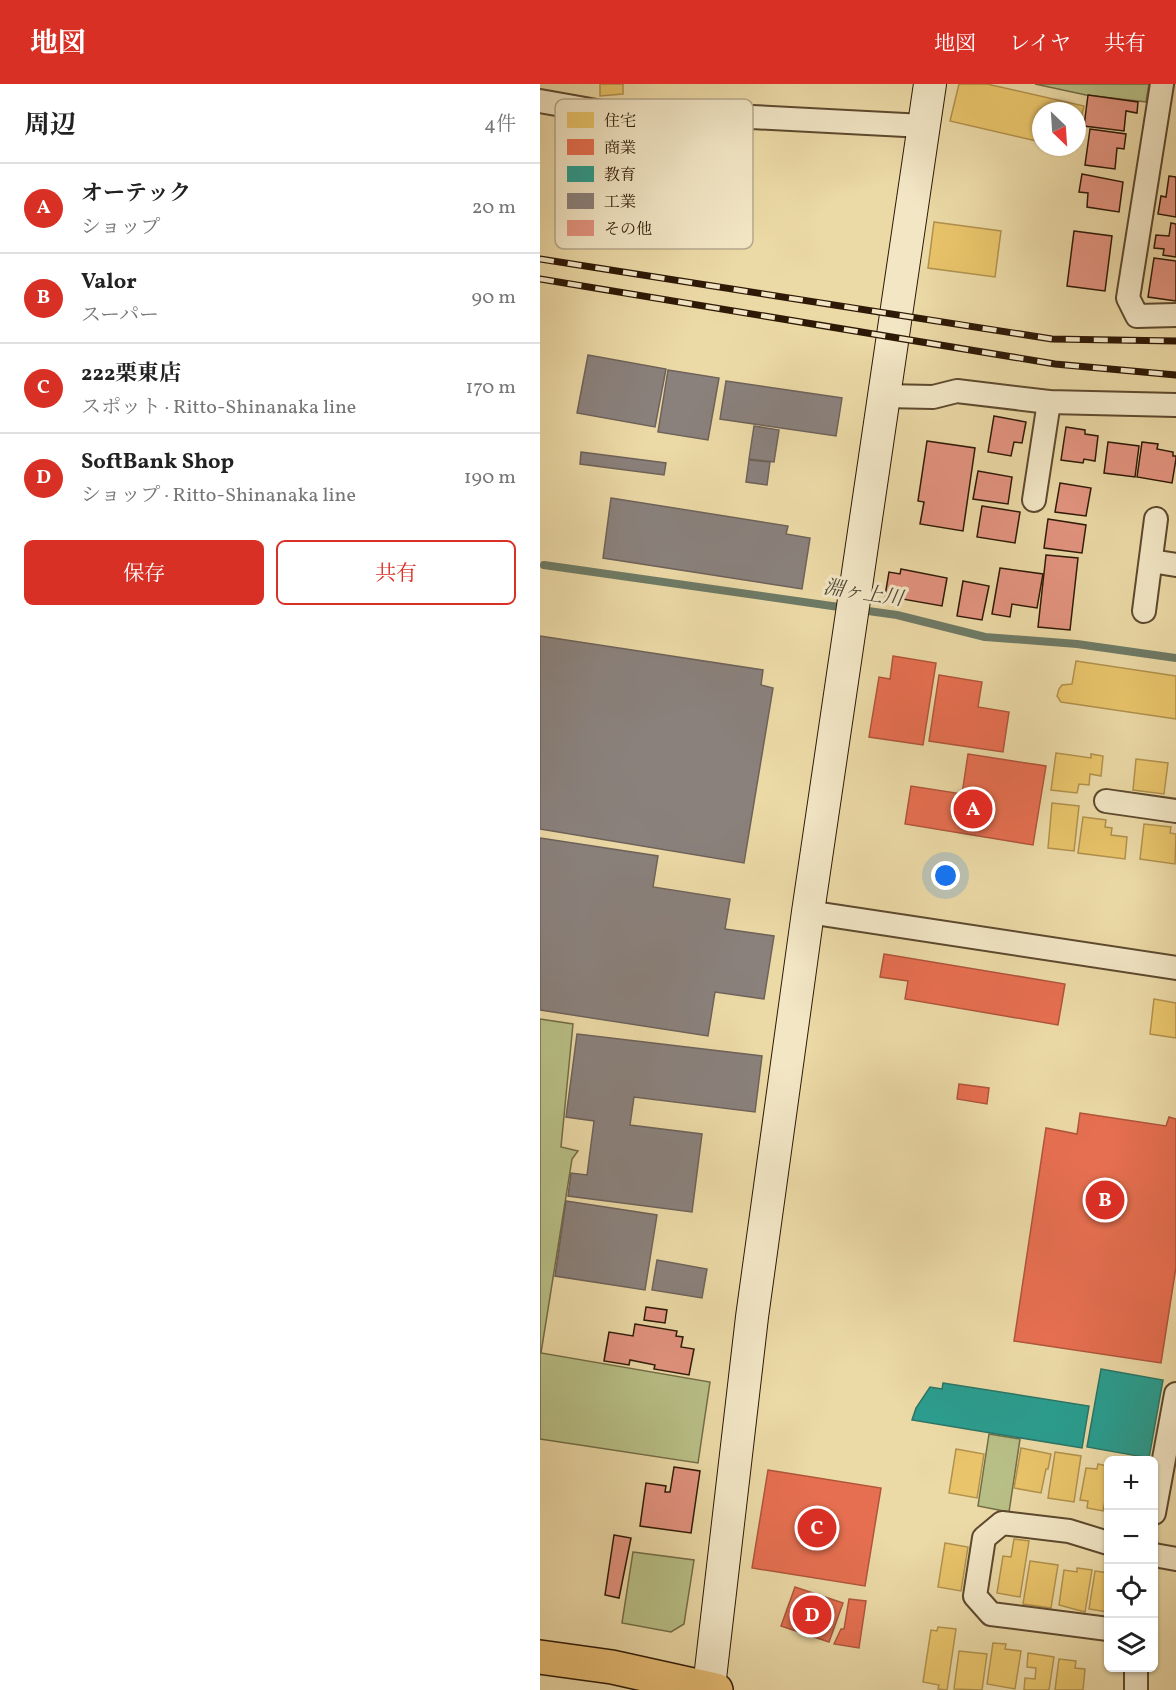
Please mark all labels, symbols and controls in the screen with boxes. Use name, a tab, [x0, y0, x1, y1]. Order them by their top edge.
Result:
text: 地図	[30, 25, 86, 64]
text: 地図	[934, 30, 976, 59]
text: レイヤ	[1009, 30, 1071, 59]
text: 共有	[1104, 30, 1146, 59]
legend	[555, 99, 753, 249]
north arrow	[1032, 102, 1086, 156]
text: 周辺	[24, 108, 76, 144]
text: 4件	[484, 111, 516, 139]
text: 住宅	[604, 111, 636, 133]
text: 商業	[604, 138, 636, 160]
text: 教育	[604, 165, 636, 187]
text: オーテック	[81, 179, 191, 210]
text: 工業	[604, 192, 636, 214]
text: A	[36, 194, 51, 222]
text: 20 m	[472, 194, 516, 222]
text: ショップ	[81, 214, 161, 242]
text: その他	[604, 219, 652, 241]
text: Valor	[81, 267, 137, 298]
text: B	[37, 284, 50, 312]
text: 90 m	[472, 284, 516, 312]
text: スーパー	[81, 302, 159, 330]
text: 222栗東店	[81, 359, 181, 390]
text: C	[37, 374, 50, 402]
text: 170 m	[466, 374, 516, 402]
text: スポット · Ritto-Shinanaka line	[81, 394, 356, 422]
text: SoftBank Shop	[81, 447, 234, 478]
text: D	[36, 464, 51, 492]
text: 190 m	[464, 464, 516, 492]
text: ショップ · Ritto-Shinanaka line	[81, 482, 356, 510]
button: 保存	[24, 540, 264, 605]
button: 共有	[276, 540, 516, 605]
water label: 淵ヶ上川	[821, 574, 907, 614]
pin: A	[954, 786, 992, 832]
your location	[931, 861, 960, 890]
pin: B	[1086, 1178, 1124, 1222]
map controls	[1104, 1456, 1158, 1672]
button: +	[1104, 1456, 1158, 1510]
pin: C	[798, 1506, 836, 1550]
button: −	[1104, 1510, 1158, 1564]
button: locate	[1104, 1564, 1158, 1618]
pin: D	[792, 1592, 832, 1637]
button: layers	[1104, 1618, 1158, 1672]

